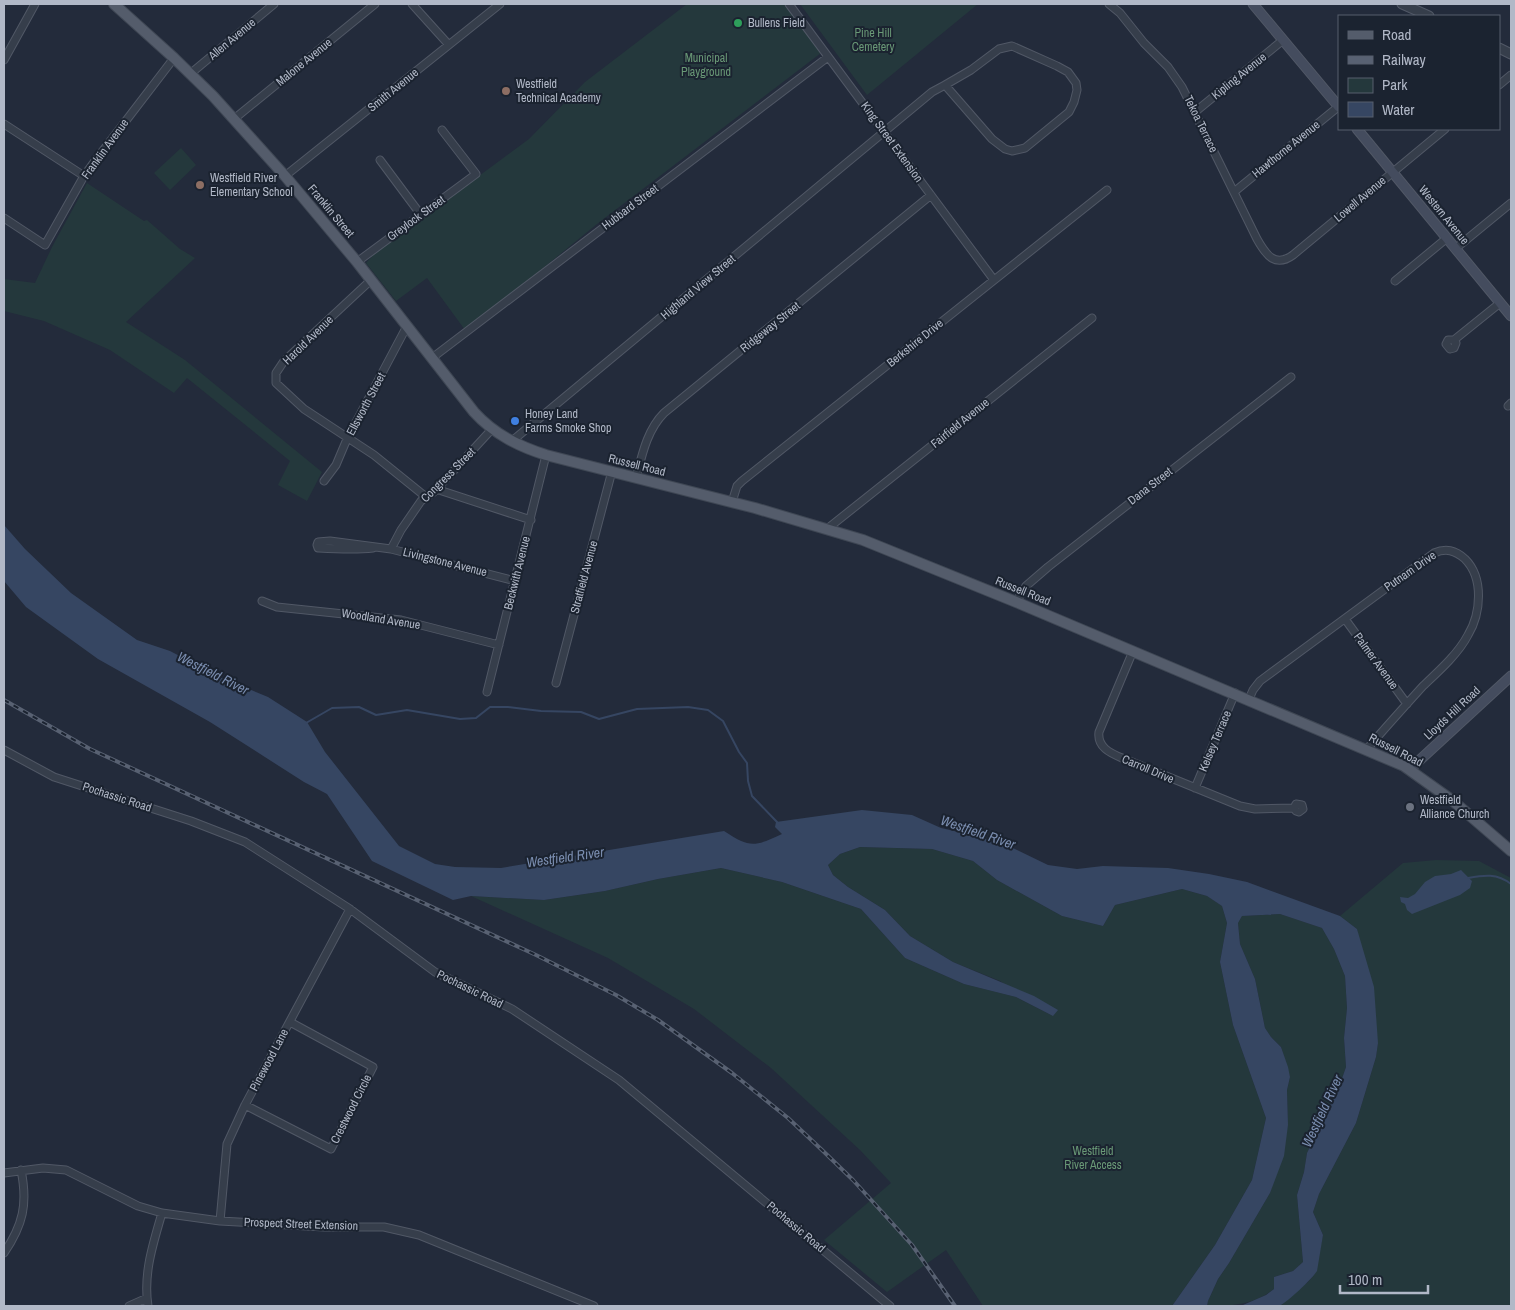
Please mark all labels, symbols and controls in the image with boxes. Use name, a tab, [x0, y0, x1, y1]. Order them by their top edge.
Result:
street label: Allen Avenue	[204, 14, 259, 64]
place label: Bullens Field	[748, 15, 805, 31]
legend	[1338, 15, 1500, 130]
marker: Bullens Field	[732, 17, 744, 29]
text: Road	[1382, 24, 1411, 45]
park label: Pine Hill Cemetery	[852, 25, 894, 55]
street label: Malone Avenue	[273, 34, 335, 90]
street label: Kipling Avenue	[1208, 49, 1270, 103]
text: Railway	[1382, 49, 1427, 70]
park label: Municipal Playground	[681, 50, 731, 80]
street label: Smith Avenue	[364, 65, 422, 115]
text: Park	[1382, 74, 1408, 95]
place label: Westfield Technical Academy	[516, 76, 601, 106]
marker: Westfield Technical Academy	[500, 85, 512, 97]
street label: Tekoa Terrace	[1180, 93, 1222, 155]
street label: King Street Extension	[857, 99, 927, 185]
text: Water	[1382, 99, 1414, 120]
street label: Franklin Avenue	[78, 116, 132, 182]
street label: Hawthorne Avenue	[1249, 117, 1323, 181]
place label: Westfield River Elementary School	[210, 170, 293, 200]
street label: Lowell Avenue	[1331, 173, 1389, 225]
marker: Westfield River Elementary School	[194, 179, 206, 191]
street label: Hubbard Street	[599, 180, 662, 233]
street label: Franklin Street	[304, 181, 358, 241]
street label: Western Avenue	[1415, 182, 1473, 248]
street label: Greylock Street	[384, 191, 448, 244]
street label: Highland View Street	[657, 251, 739, 323]
street label: Ridgeway Street	[737, 298, 804, 356]
street label: Harold Avenue	[279, 312, 337, 368]
street label: Berkshire Drive	[883, 315, 947, 371]
street label: Ellsworth Street	[343, 370, 389, 438]
street label: Fairfield Avenue	[927, 394, 993, 452]
place label: Honey Land Farms Smoke Shop	[525, 406, 611, 436]
marker: Honey Land Farms Smoke Shop	[509, 415, 521, 427]
street label: Congress Street	[417, 444, 479, 506]
street label: Russell Road	[607, 450, 667, 480]
street label: Dana Street	[1124, 463, 1176, 508]
street label: Beckwith Avenue	[500, 535, 534, 611]
street label: Stratfield Avenue	[567, 539, 601, 615]
street label: Livingstone Avenue	[401, 544, 489, 580]
street label: Putnam Drive	[1381, 547, 1439, 595]
street label: Russell Road	[993, 573, 1053, 609]
street label: Woodland Avenue	[340, 605, 422, 633]
street label: Palmer Avenue	[1350, 629, 1402, 693]
water label: Westfield River	[174, 647, 253, 699]
street label: Lloyds Hill Road	[1420, 683, 1484, 743]
street label: Kelsey Terrace	[1195, 708, 1235, 774]
street label: Russell Road	[1366, 730, 1426, 770]
street label: Carroll Drive	[1119, 751, 1177, 787]
street label: Pochassic Road	[80, 778, 154, 816]
place label: Westfield Alliance Church	[1419, 792, 1489, 822]
marker: Westfield Alliance Church	[1404, 801, 1416, 813]
water label: Westfield River	[938, 811, 1019, 854]
water label: Westfield River	[525, 842, 606, 871]
street label: Pochassic Road	[434, 966, 506, 1012]
street label: Pinewood Lane	[246, 1026, 292, 1094]
water label: Westfield River	[1297, 1071, 1347, 1150]
street label: Crestwood Circle	[327, 1072, 375, 1146]
park label: Westfield River Access	[1064, 1143, 1122, 1173]
street label: Pochassic Road	[763, 1198, 829, 1256]
street label: Prospect Street Extension	[244, 1214, 358, 1234]
scale bar	[1340, 1262, 1428, 1294]
text: 100 m	[1348, 1269, 1382, 1290]

